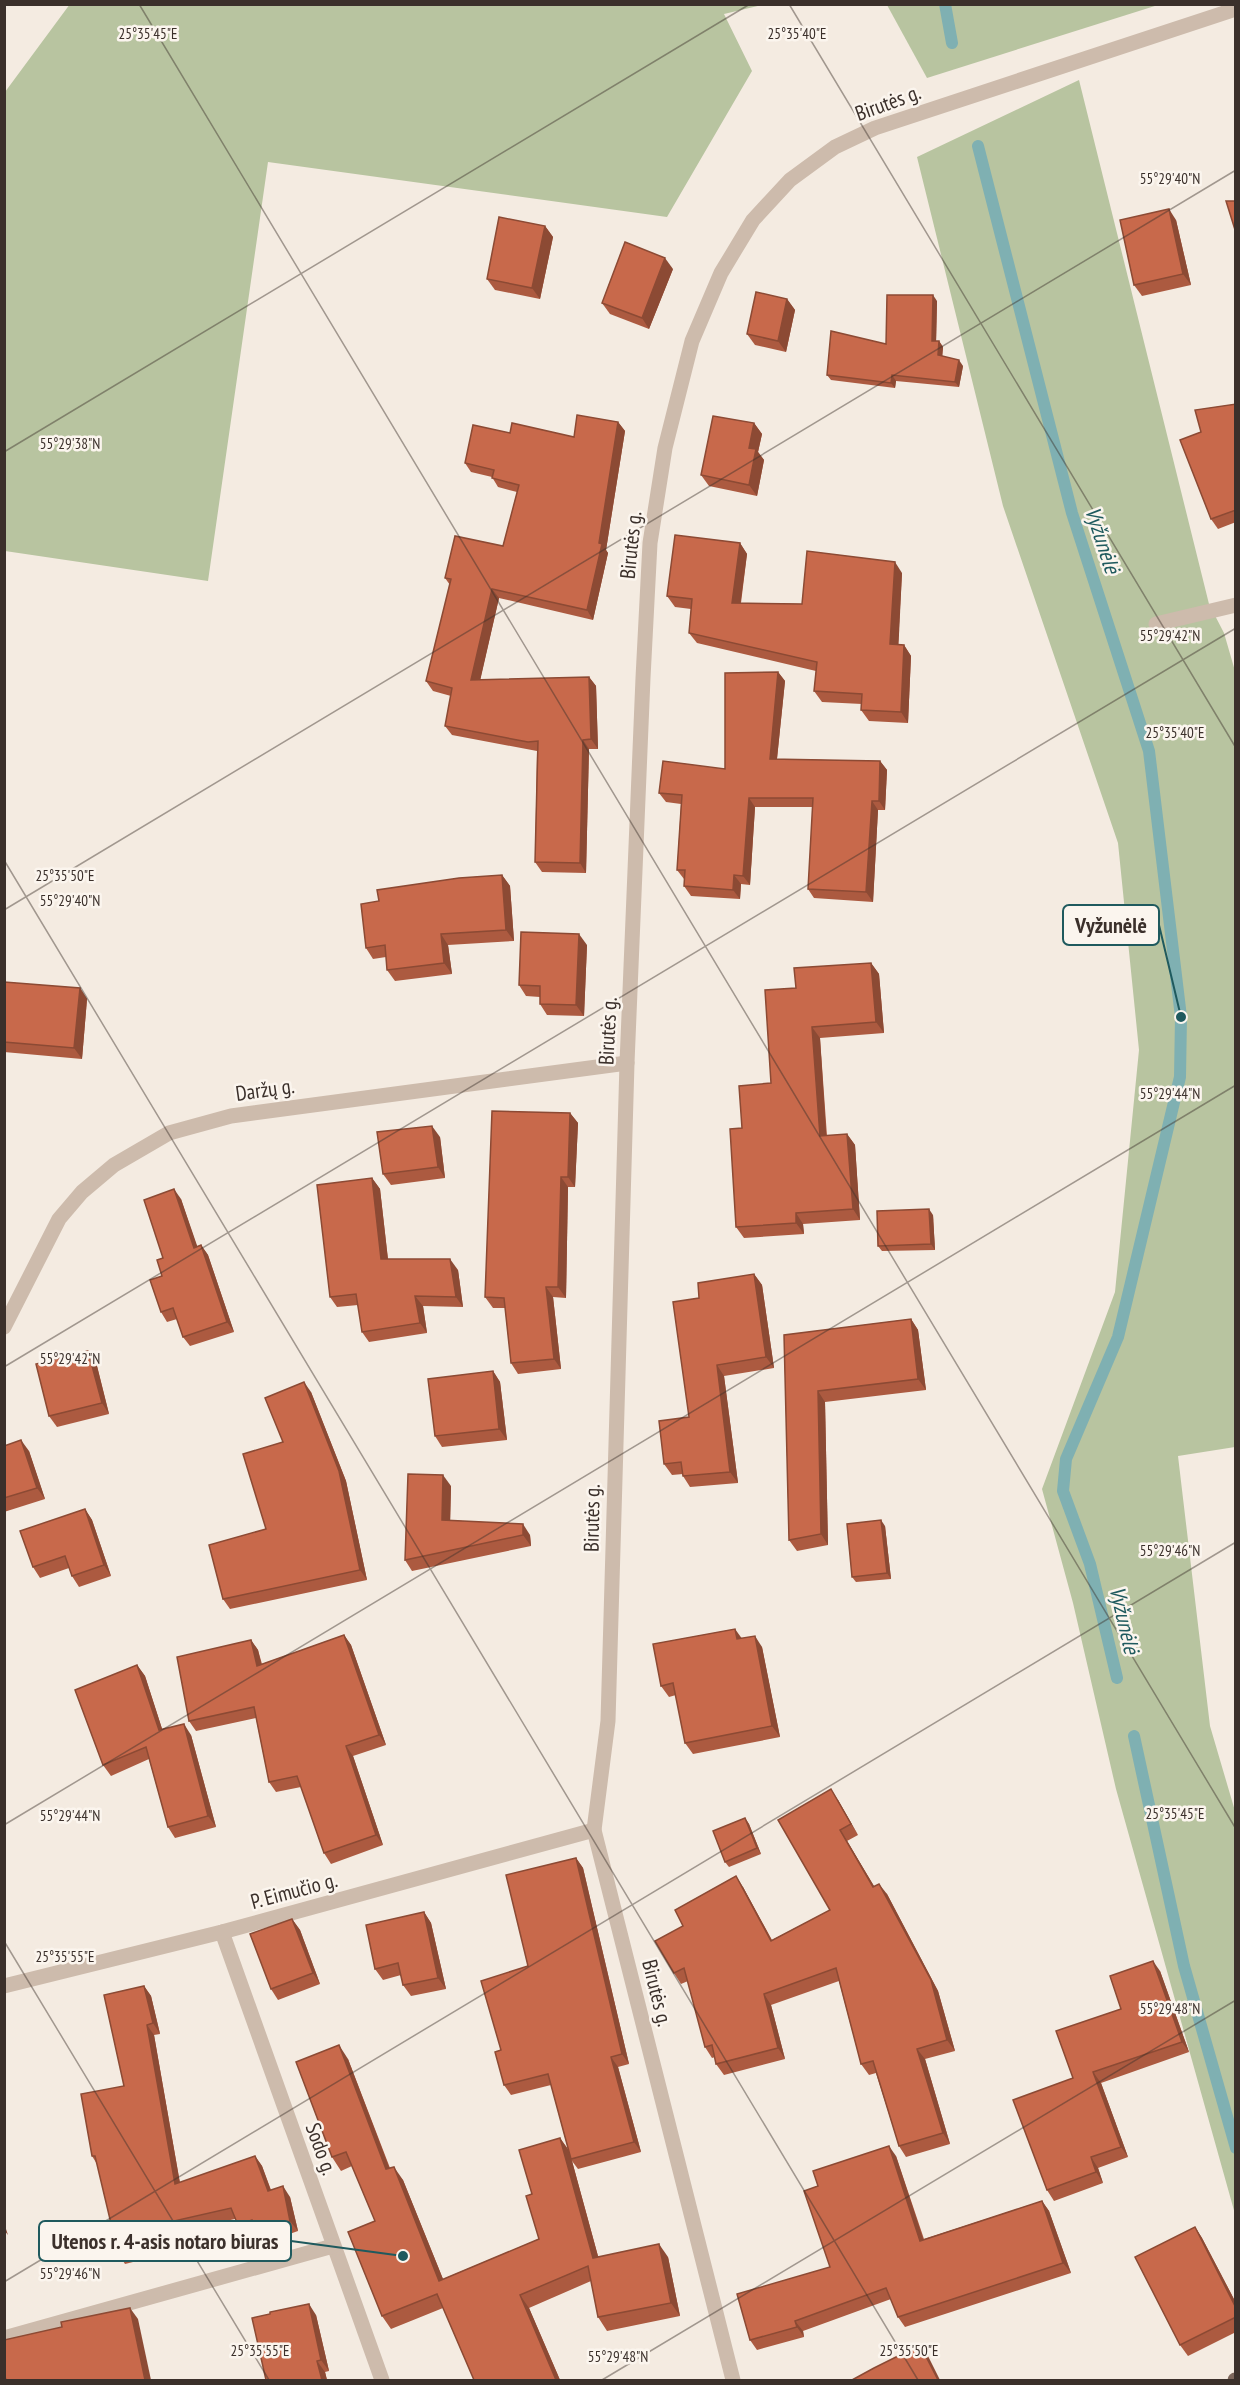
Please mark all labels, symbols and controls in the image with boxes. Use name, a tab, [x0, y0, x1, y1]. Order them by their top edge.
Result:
text: 25°35'45"E	[118, 24, 178, 43]
text: 25°35'40"E	[767, 24, 827, 43]
street label: Birutės g.	[851, 78, 924, 127]
text: 55°29'40"N	[1140, 169, 1200, 188]
text: 55°29'38"N	[40, 434, 100, 453]
water label: Vyžunėlė	[1079, 503, 1127, 579]
street label: Birutės g.	[614, 510, 647, 580]
text: 55°29'42"N	[1140, 626, 1200, 645]
text: 25°35'40"E	[1145, 723, 1205, 742]
text: 25°35'50"E	[35, 866, 95, 885]
text: 55°29'40"N	[40, 891, 100, 910]
callout: Vyžunėlė	[1063, 905, 1159, 945]
text: Vyžunėlė	[1074, 911, 1147, 939]
street label: Birutės g.	[592, 996, 623, 1066]
street label: Daržų g.	[234, 1072, 296, 1107]
text: 55°29'44"N	[1140, 1084, 1200, 1103]
text: 55°29'42"N	[40, 1349, 100, 1368]
street label: Birutės g.	[577, 1484, 606, 1552]
text: 55°29'46"N	[1140, 1541, 1200, 1560]
water label: Vyžunėlė	[1104, 1584, 1147, 1658]
text: 25°35'45"E	[1145, 1804, 1205, 1823]
text: 55°29'44"N	[40, 1806, 100, 1825]
street label: P. Eimučio g.	[247, 1866, 340, 1915]
text: 25°35'55"E	[35, 1947, 95, 1966]
street label: Birutės g.	[636, 1957, 679, 2029]
text: 55°29'48"N	[1140, 1999, 1200, 2018]
street label: Sodo g.	[300, 2119, 343, 2179]
callout: Utenos r. 4-asis notaro biuras	[39, 2221, 291, 2261]
text: Utenos r. 4-asis notaro biuras	[52, 2227, 279, 2255]
text: 55°29'46"N	[40, 2264, 100, 2283]
text: 25°35'55"E	[230, 2341, 290, 2360]
text: 25°35'50"E	[879, 2341, 939, 2360]
text: 55°29'48"N	[588, 2347, 648, 2366]

